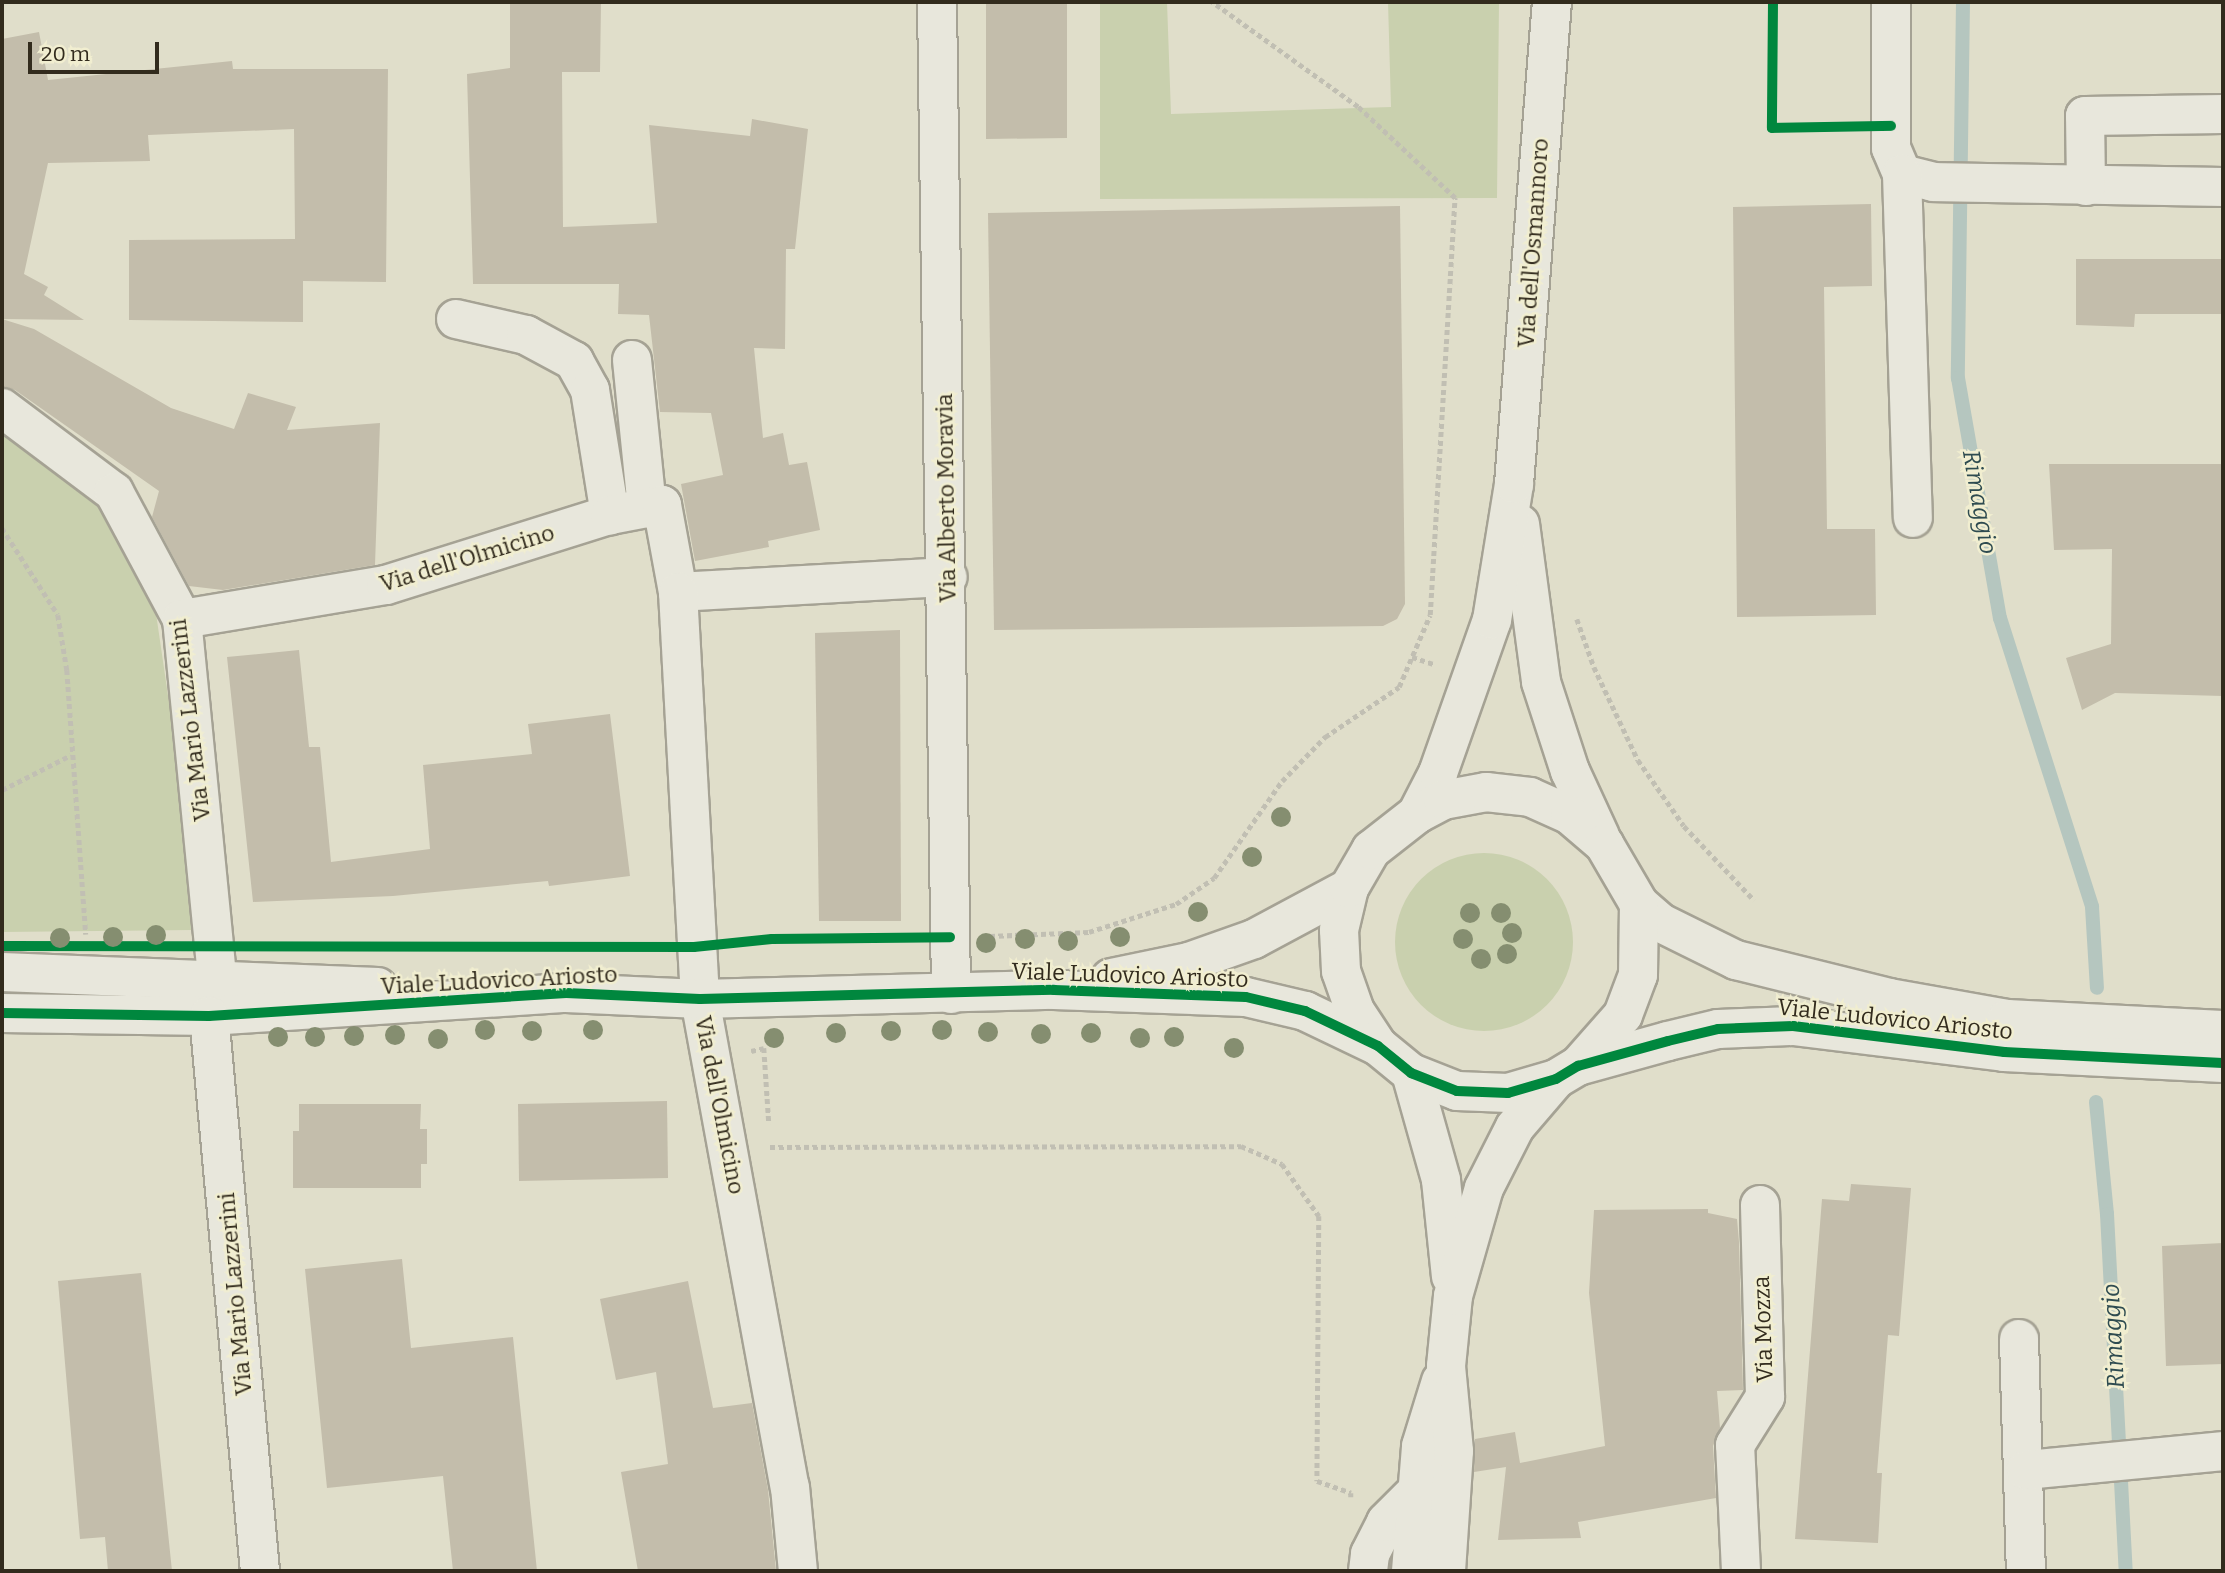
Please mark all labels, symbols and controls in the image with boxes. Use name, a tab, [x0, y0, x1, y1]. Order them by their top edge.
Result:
scale bar	[32, 28, 163, 72]
text: 20 m	[41, 41, 90, 67]
street label: Via dell'Osmannoro	[1512, 137, 1554, 349]
street label: Via Alberto Moravia	[930, 393, 962, 603]
water label: Rimaggio	[1956, 448, 2002, 556]
street label: Via dell'Olmicino	[376, 518, 558, 598]
street label: Via Mario Lazzerini	[164, 617, 216, 823]
street label: Viale Ludovico Ariosto	[1011, 957, 1249, 993]
street label: Viale Ludovico Ariosto	[380, 960, 618, 1000]
street label: Viale Ludovico Ariosto	[1776, 993, 2014, 1045]
street label: Via dell'Olmicino	[689, 1014, 751, 1196]
street label: Via Mario Lazzerini	[212, 1191, 258, 1397]
street label: Via Mozza	[1747, 1275, 1779, 1383]
water label: Rimaggio	[2097, 1283, 2131, 1389]

